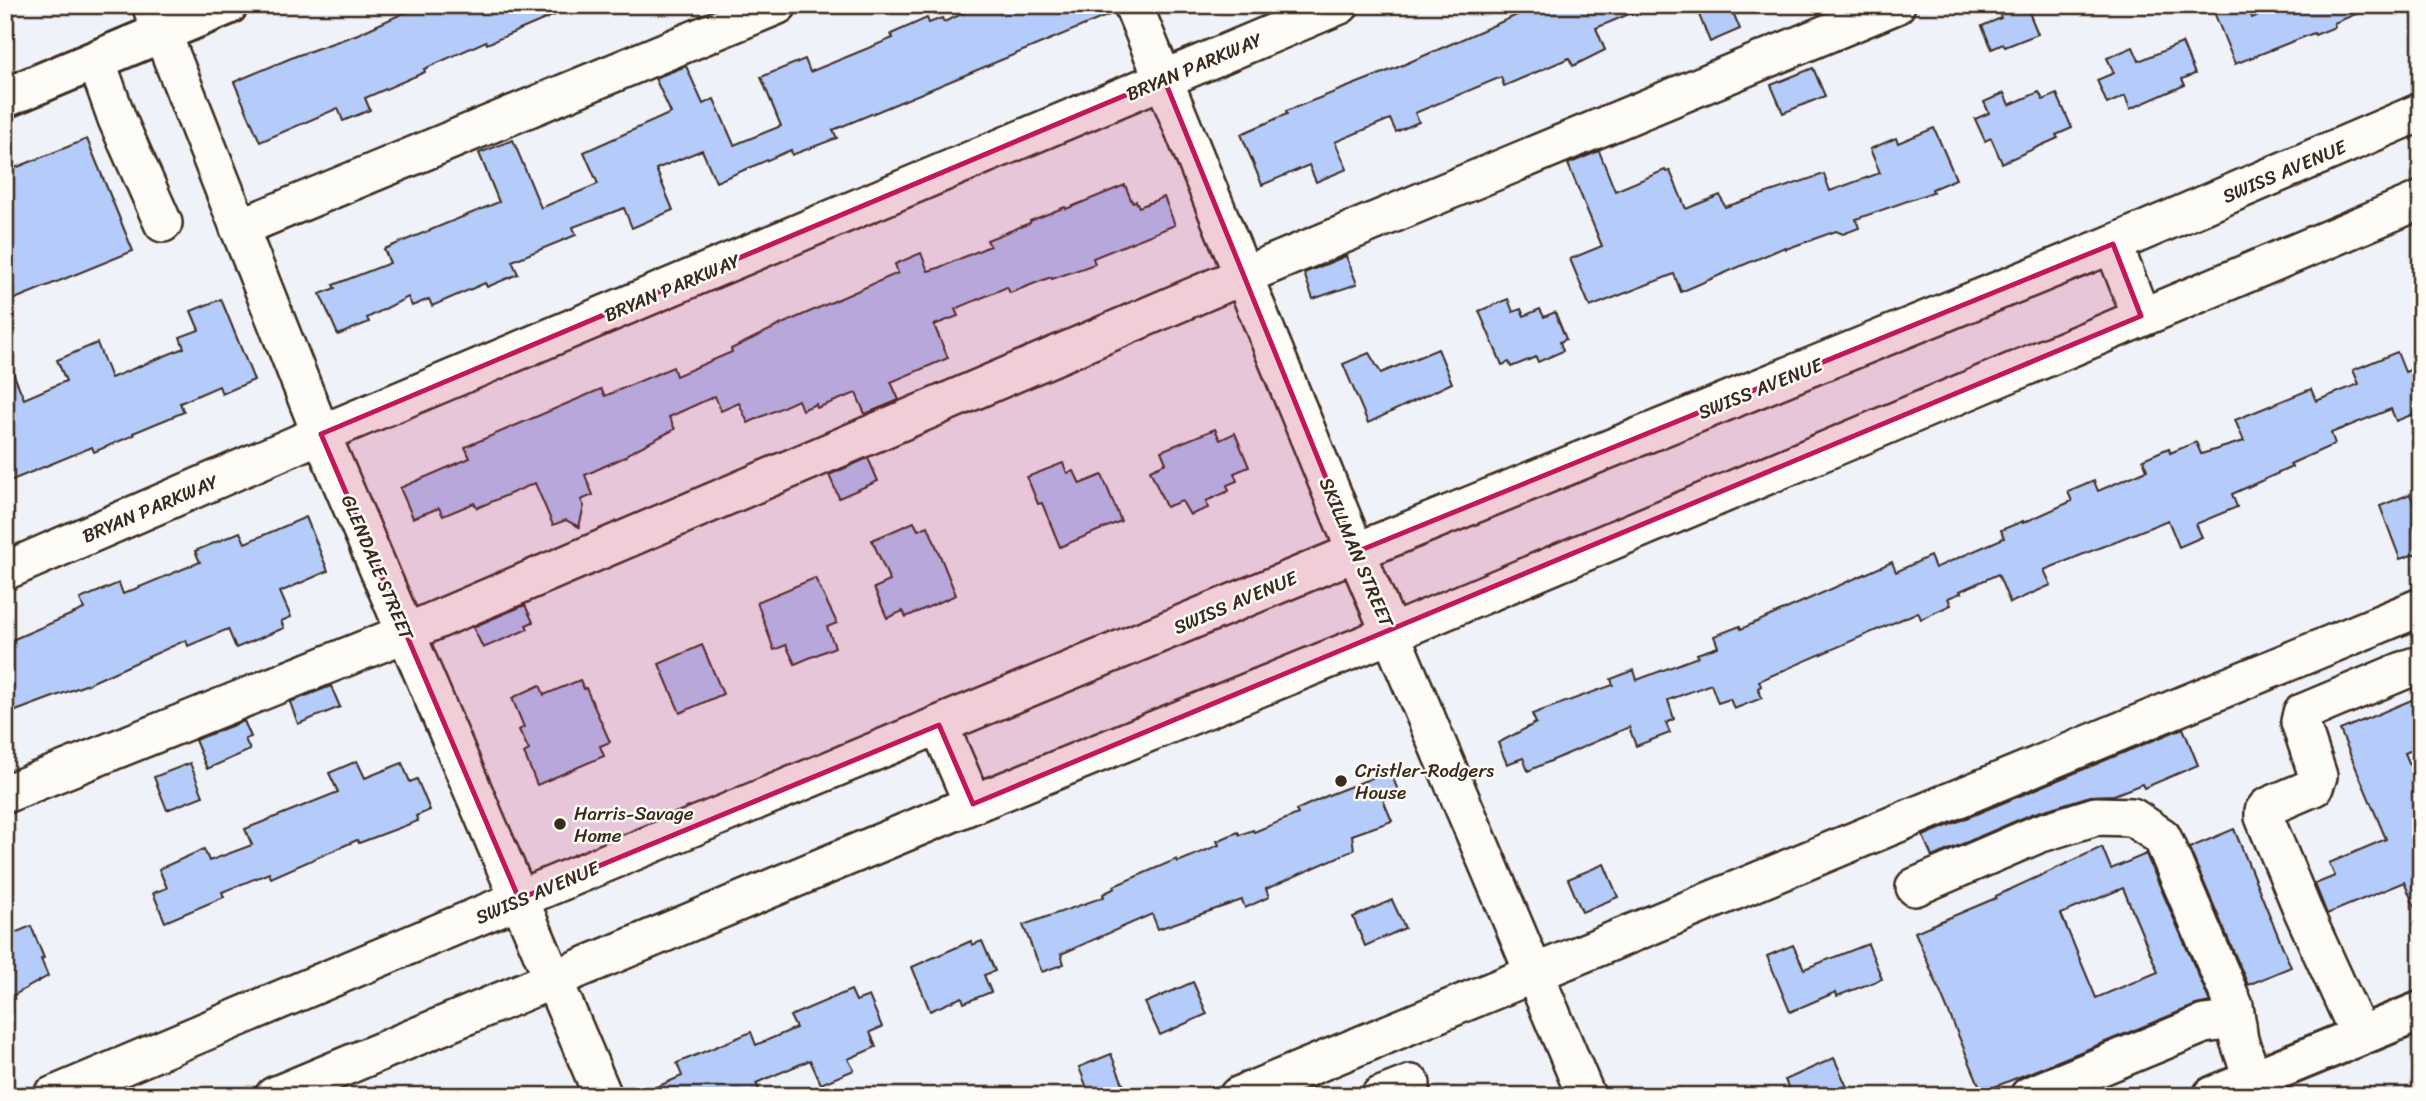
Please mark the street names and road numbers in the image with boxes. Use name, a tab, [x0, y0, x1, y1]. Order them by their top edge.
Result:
street label: BRYAN PARKWAY	[1121, 23, 1268, 110]
street label: SWISS AVENUE	[2217, 130, 2353, 212]
street label: BRYAN PARKWAY	[599, 244, 746, 331]
street label: SWISS AVENUE	[1693, 348, 1829, 428]
street label: BRYAN PARKWAY	[77, 465, 224, 552]
street label: SKILLMAN STREET	[1310, 472, 1404, 634]
street label: GLENDALE STREET	[332, 489, 424, 647]
street label: SWISS AVENUE	[1168, 561, 1304, 643]
street label: SWISS AVENUE	[470, 851, 606, 933]

